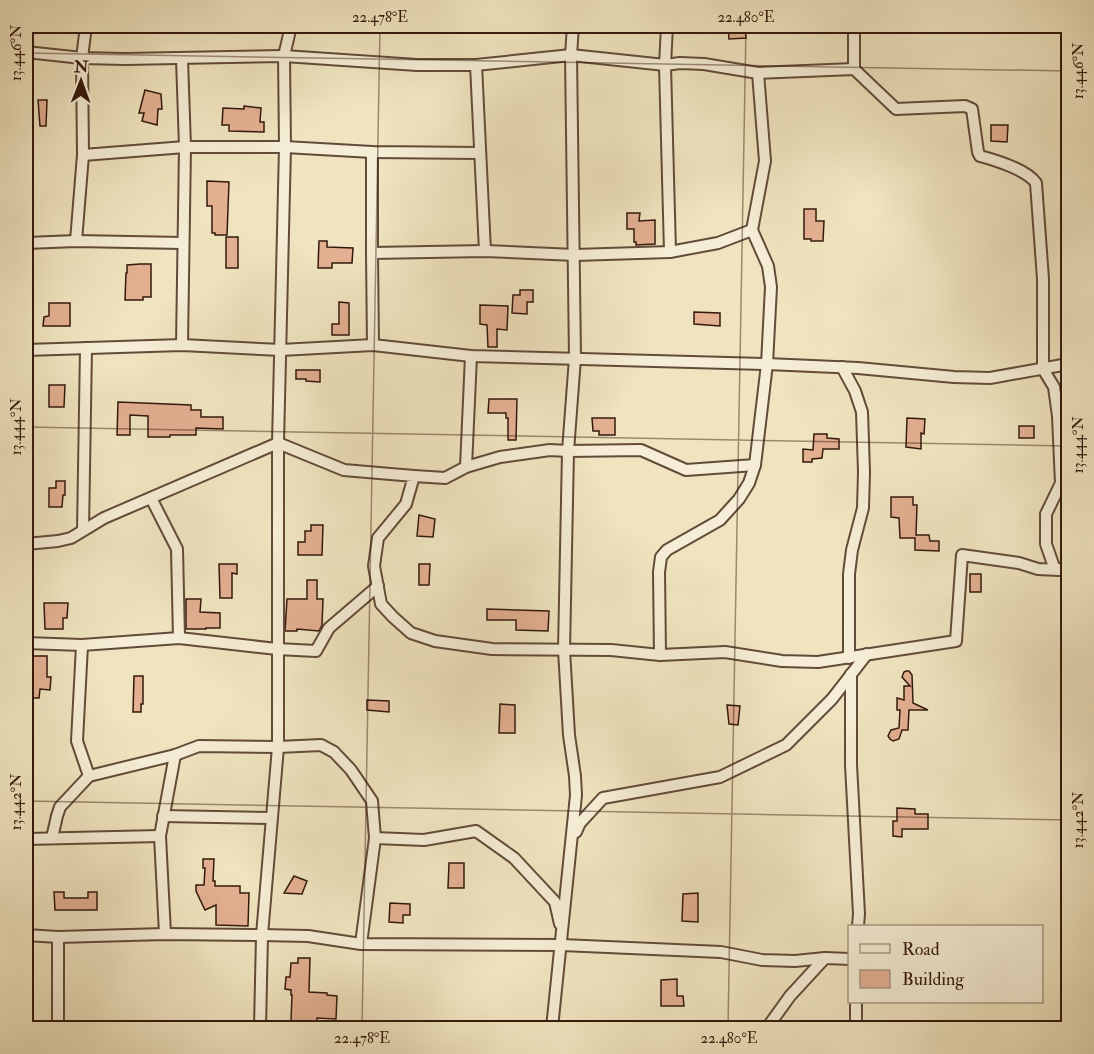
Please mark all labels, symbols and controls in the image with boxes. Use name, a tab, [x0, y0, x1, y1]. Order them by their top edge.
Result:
text: 22.478°E	[352, 8, 408, 27]
text: 22.480°E	[717, 8, 775, 27]
text: 13.446°N	[7, 24, 26, 81]
text: 13.446°N	[1069, 42, 1088, 99]
north arrow	[51, 51, 111, 111]
text: N	[73, 57, 89, 77]
text: 13.444°N	[7, 398, 26, 456]
text: 13.444°N	[1069, 416, 1088, 474]
text: 13.442°N	[7, 773, 26, 830]
text: 13.442°N	[1069, 791, 1088, 848]
legend	[848, 925, 1043, 1003]
text: Road	[902, 938, 940, 961]
text: Building	[902, 968, 965, 991]
text: 22.478°E	[334, 1029, 390, 1048]
text: 22.480°E	[700, 1029, 758, 1048]

